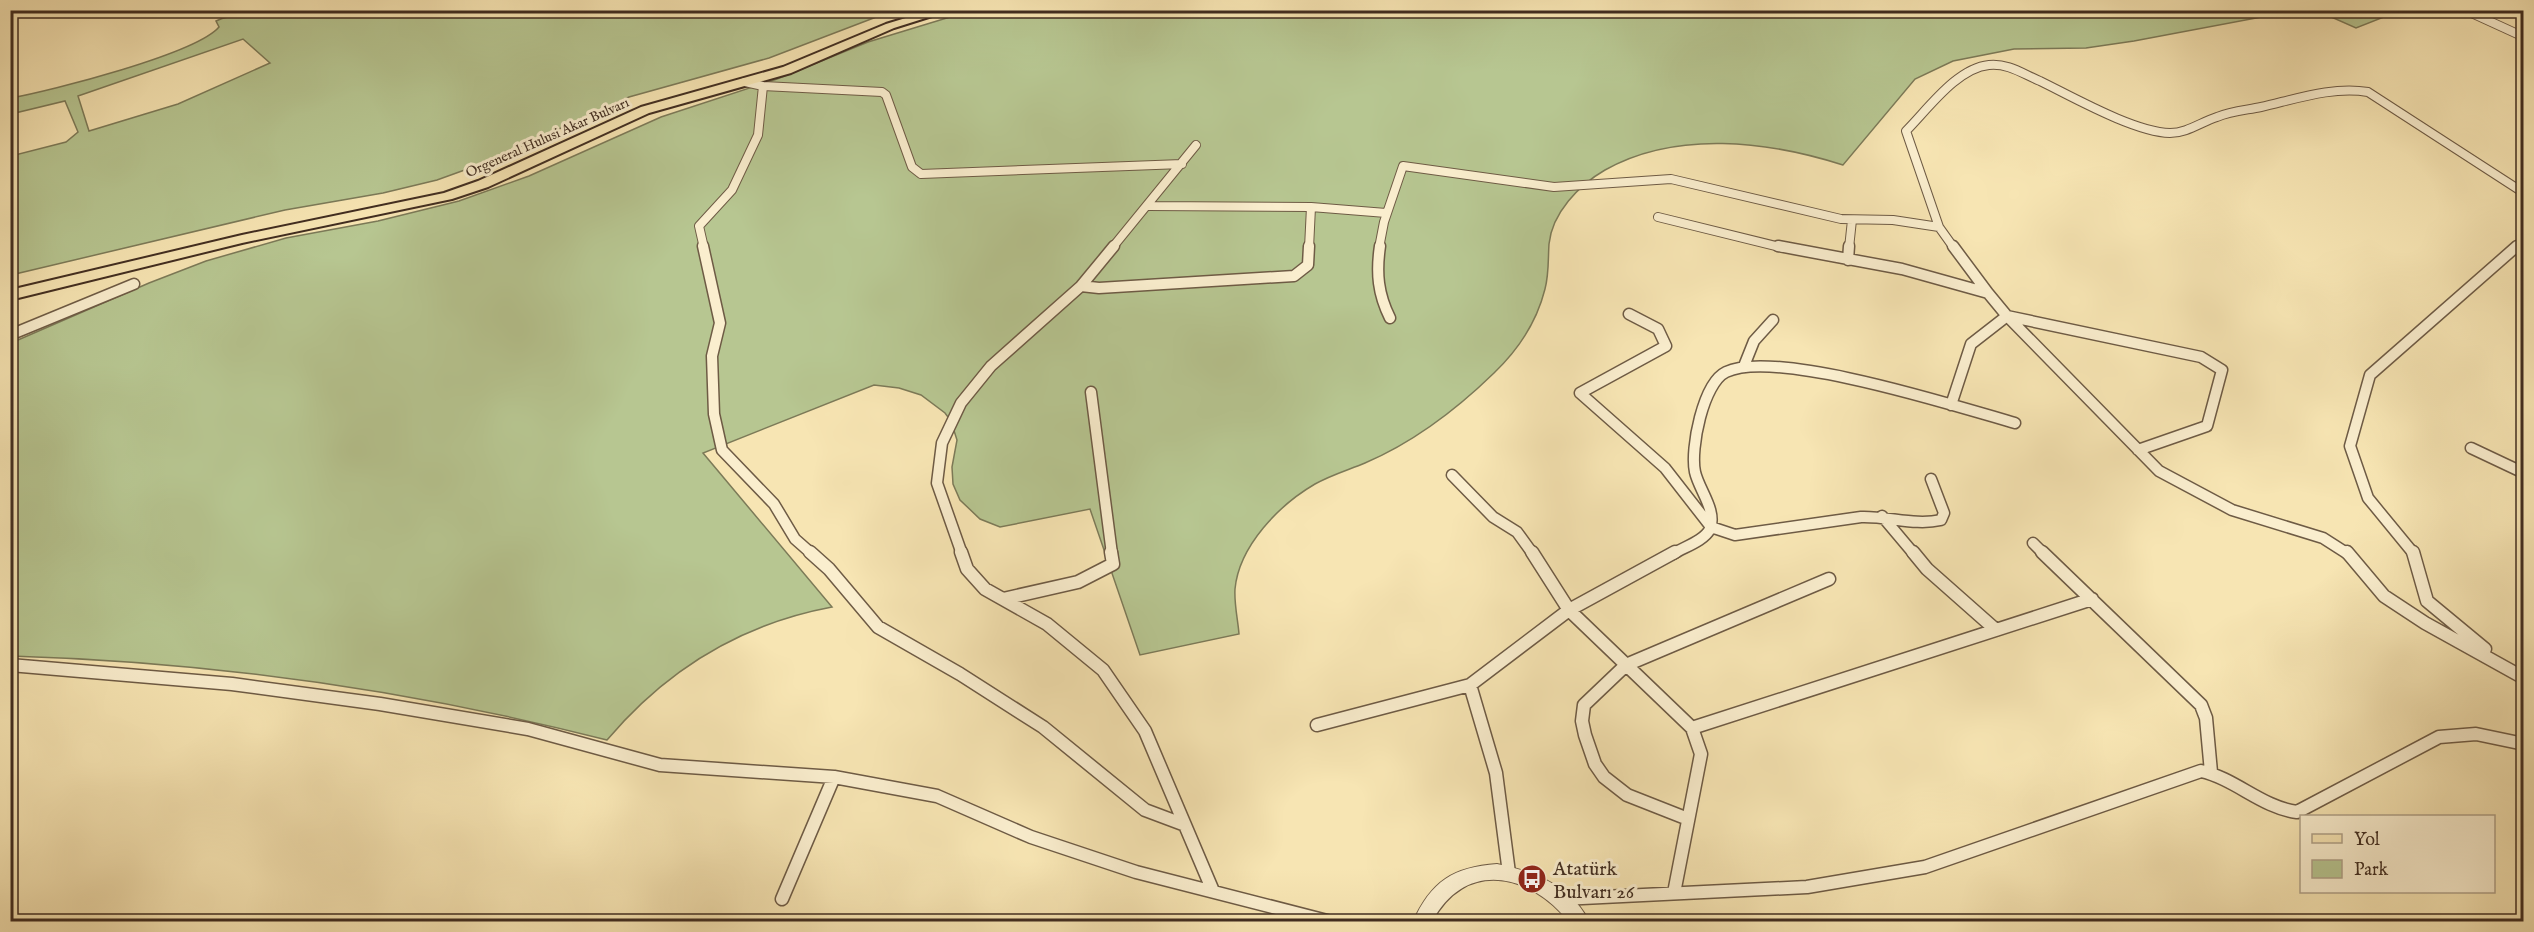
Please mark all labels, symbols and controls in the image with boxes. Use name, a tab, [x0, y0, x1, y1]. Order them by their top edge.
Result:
street label: Orgeneral Hulusi Akar Bulvarı	[463, 94, 632, 182]
legend	[2300, 815, 2495, 893]
text: Yol	[2354, 829, 2380, 852]
place label: Atatürk Bulvarı 26	[1552, 857, 1635, 905]
text: Park	[2354, 859, 2389, 882]
bus stop icon: Atatürk Bulvarı 26	[1516, 863, 1548, 895]

